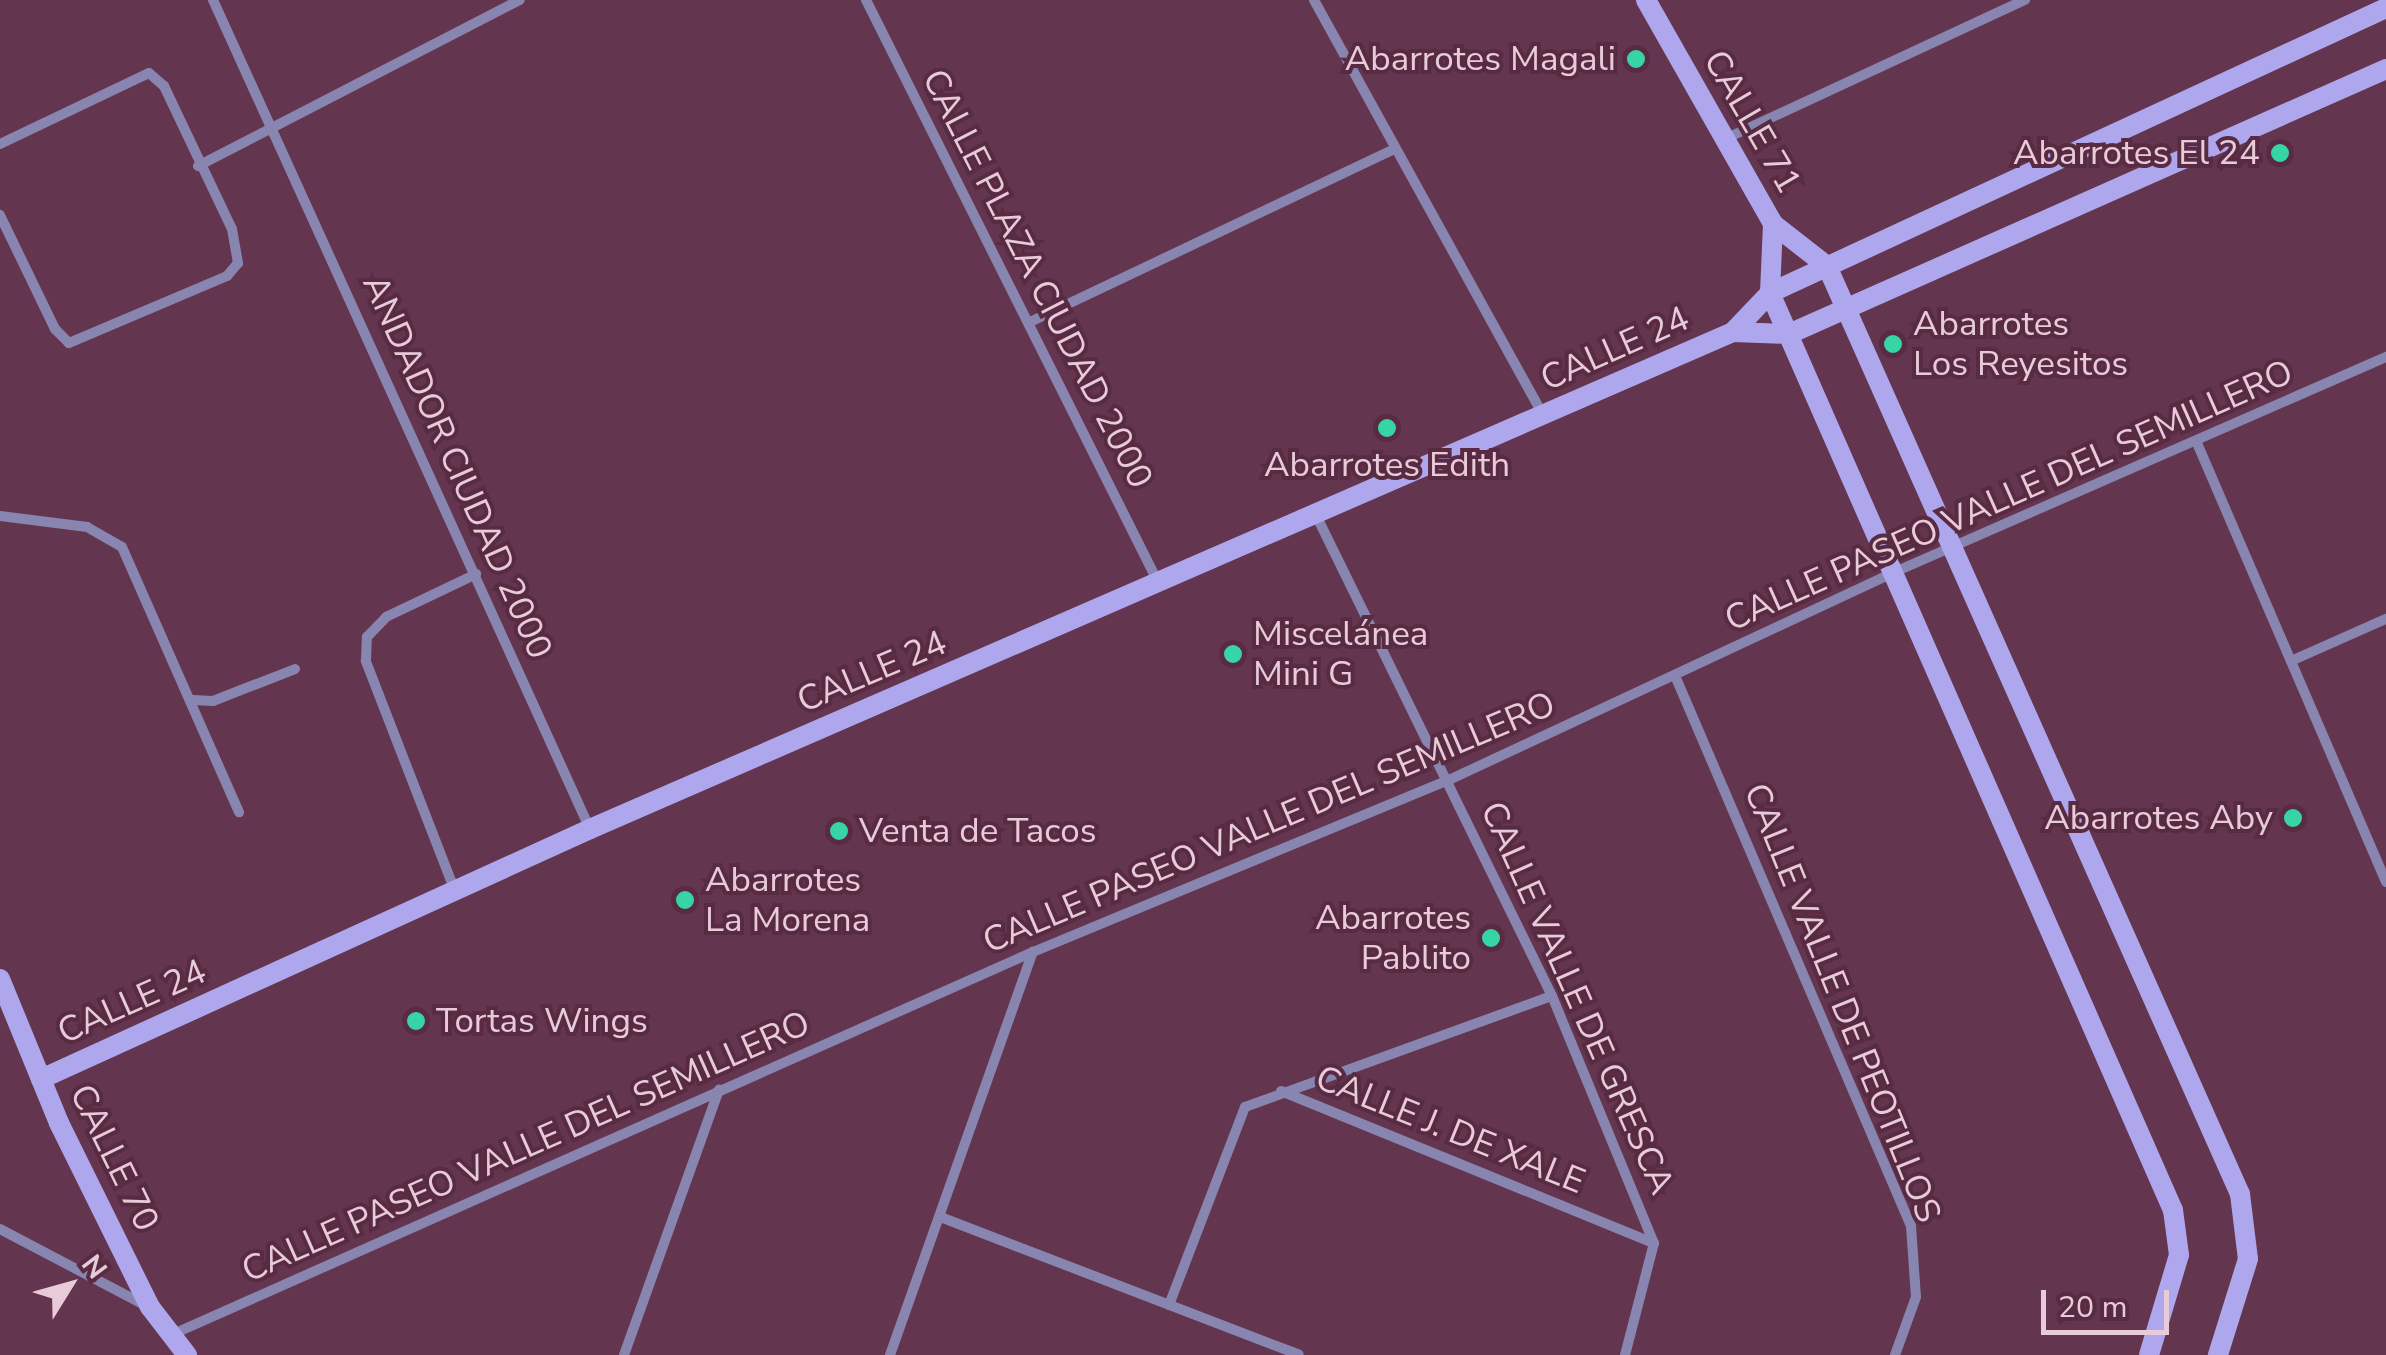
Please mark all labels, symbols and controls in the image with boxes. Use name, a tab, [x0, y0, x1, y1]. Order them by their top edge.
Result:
place label: Abarrotes Magali	[1345, 38, 1616, 80]
street label: CALLE 71	[1694, 43, 1810, 201]
marker: Abarrotes Magali	[1625, 48, 1647, 70]
street label: CALLE PLAZA CIUDAD 2000	[913, 63, 1161, 495]
place label: Abarrotes El 24	[2013, 132, 2260, 174]
marker: Abarrotes El 24	[2269, 142, 2291, 164]
street label: ANDADOR CIUDAD 2000	[353, 269, 561, 665]
street label: CALLE 24	[1534, 298, 1696, 400]
place label: Abarrotes Los Reyesitos	[1913, 303, 2128, 385]
marker: Abarrotes Los Reyesitos	[1882, 333, 1904, 355]
street label: CALLE PASEO VALLE DEL SEMILLERO	[1718, 351, 2300, 641]
marker: Abarrotes Edith	[1376, 417, 1398, 439]
place label: Abarrotes Edith	[1264, 444, 1510, 486]
place label: Miscelánea Mini G	[1253, 613, 1428, 695]
street label: CALLE 24	[791, 622, 953, 722]
marker: Miscelánea Mini G	[1222, 643, 1244, 665]
street label: CALLE PASEO VALLE DEL SEMILLERO	[977, 683, 1561, 963]
street label: CALLE VALLE DE PEOTILLOS	[1735, 778, 1949, 1228]
street label: CALLE VALLE DE GRESCA	[1471, 795, 1683, 1201]
place label: Abarrotes Aby	[2044, 797, 2273, 839]
marker: Abarrotes Aby	[2282, 807, 2304, 829]
place label: Venta de Tacos	[859, 810, 1096, 852]
marker: Venta de Tacos	[828, 820, 850, 842]
place label: Abarrotes La Morena	[705, 859, 870, 941]
marker: Abarrotes La Morena	[674, 889, 696, 911]
place label: Abarrotes Pablito	[1315, 897, 1471, 979]
marker: Abarrotes Pablito	[1480, 927, 1502, 949]
street label: CALLE 24	[51, 951, 213, 1053]
place label: Tortas Wings	[436, 1000, 648, 1042]
street label: CALLE PASEO VALLE DEL SEMILLERO	[235, 1002, 817, 1292]
marker: Tortas Wings	[405, 1010, 427, 1032]
street label: CALLE J. DE XALE	[1310, 1057, 1590, 1203]
street label: CALLE 70	[61, 1078, 167, 1238]
north arrow	[20, 1235, 120, 1335]
text: N	[72, 1247, 115, 1287]
scale bar	[2046, 1270, 2174, 1332]
text: 20 m	[2058, 1287, 2127, 1328]

